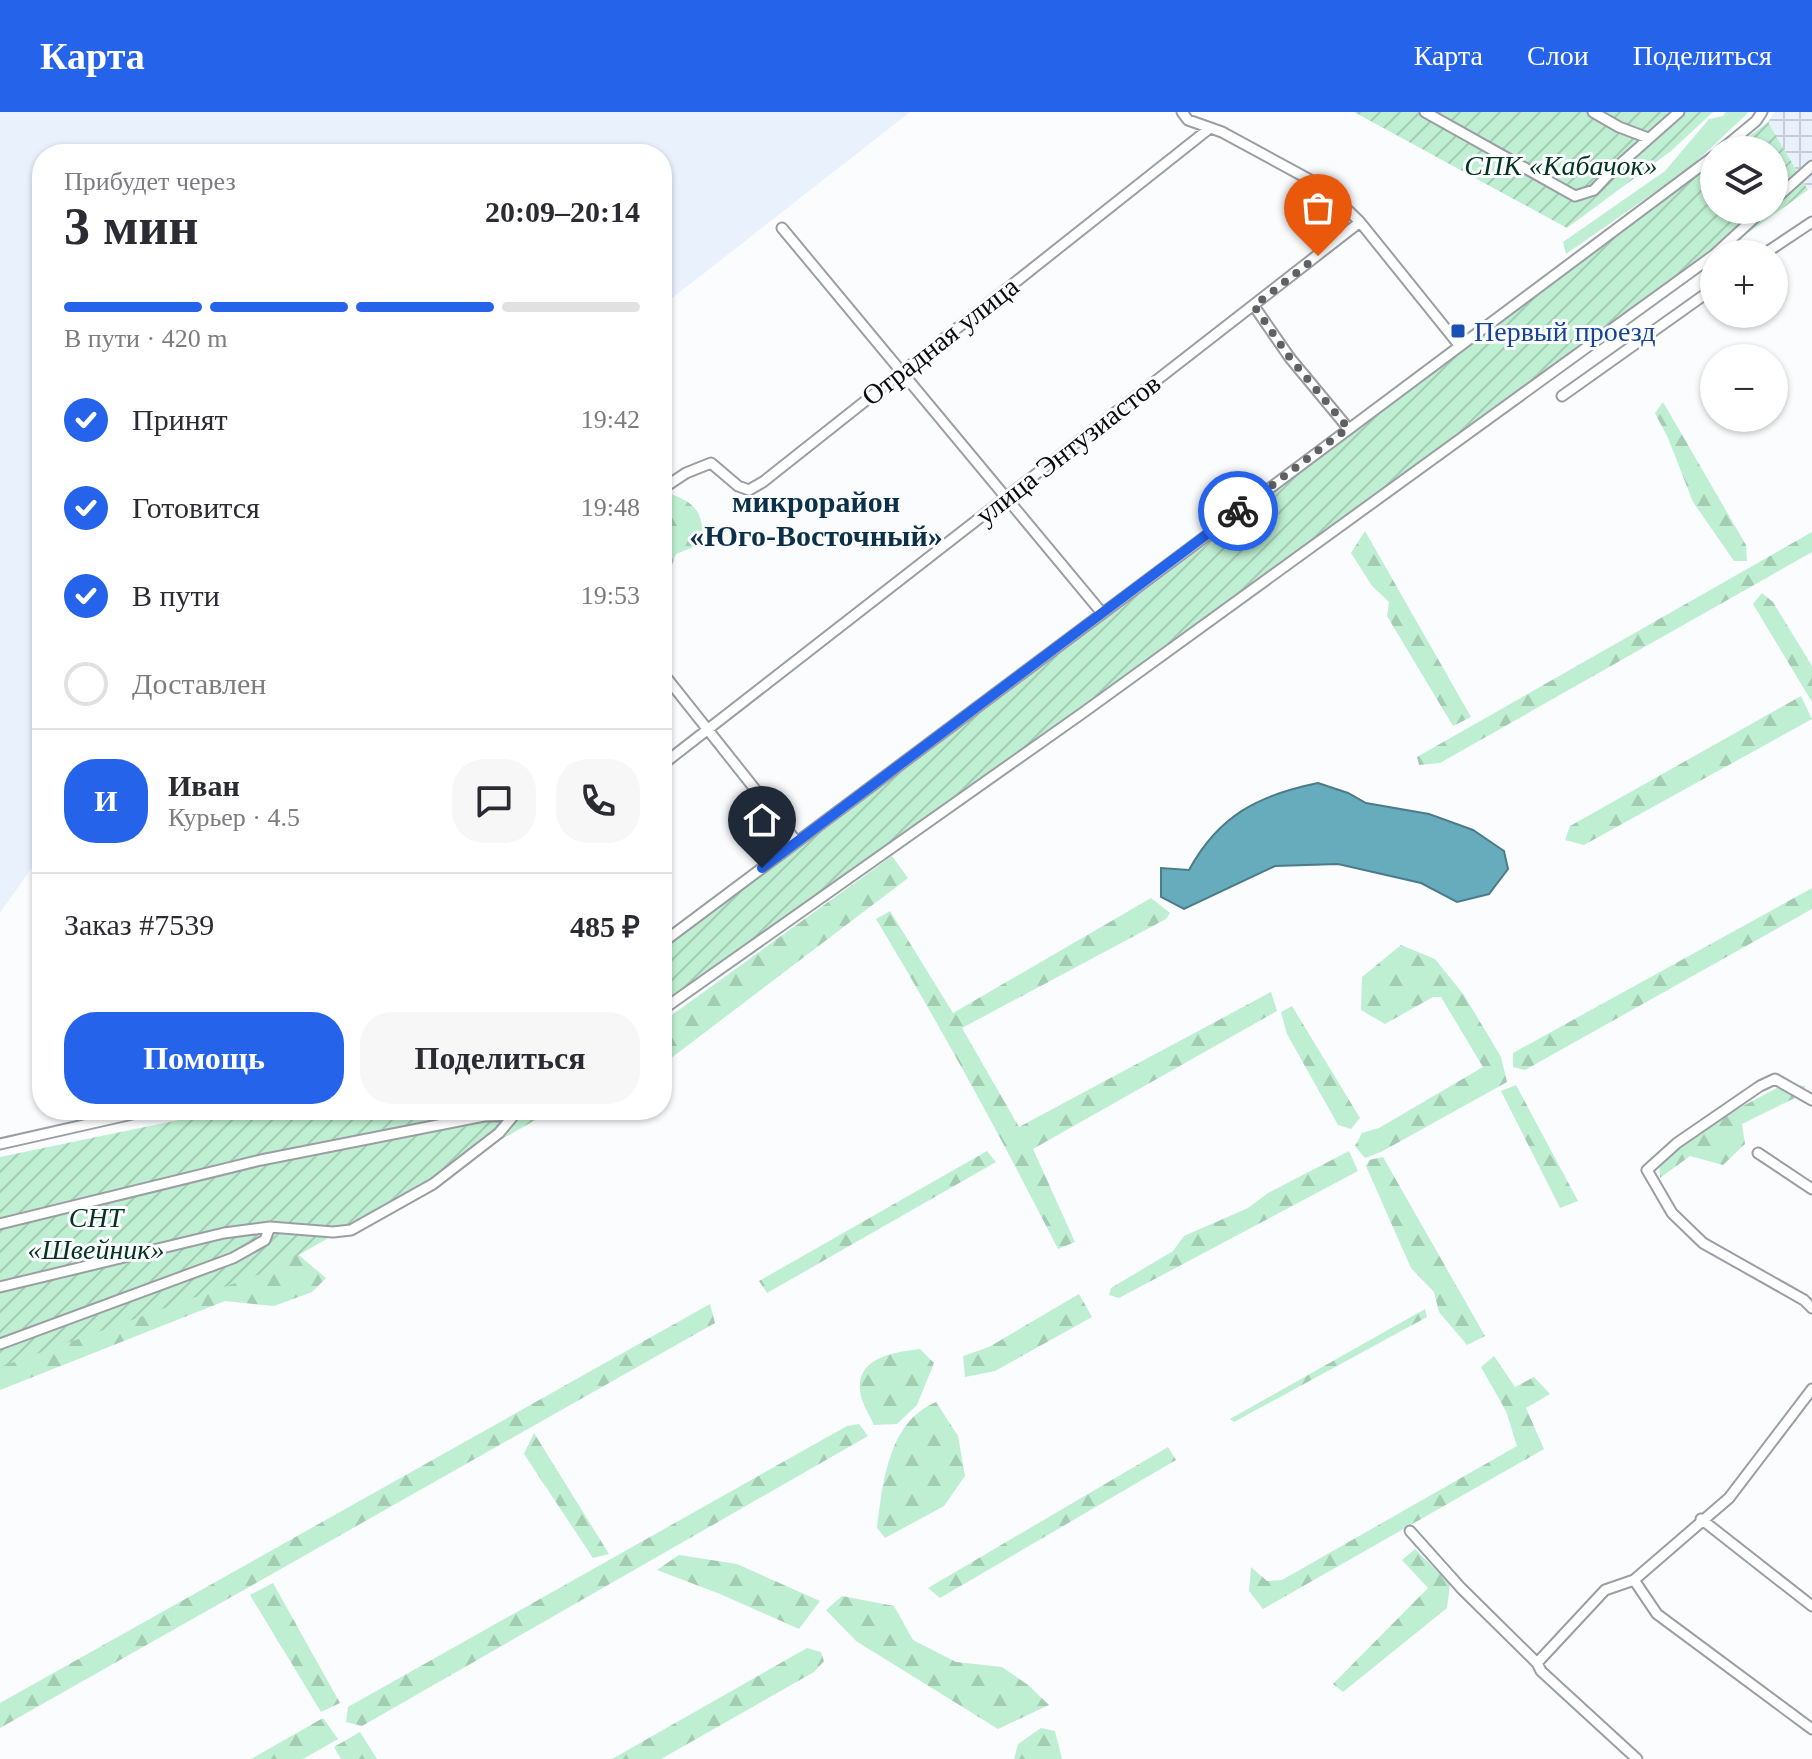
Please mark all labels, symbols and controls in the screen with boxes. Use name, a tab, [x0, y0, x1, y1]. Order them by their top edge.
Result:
text: Карта	[40, 35, 145, 77]
text: Карта	[1414, 40, 1483, 71]
text: Слои	[1527, 40, 1589, 71]
text: Поделиться	[1633, 40, 1772, 71]
map controls	[1700, 136, 1788, 432]
button: layers	[1700, 136, 1788, 224]
park label: СПК «Кабачок»	[1464, 150, 1658, 181]
text: Прибудет через	[64, 167, 236, 196]
pin	[1284, 174, 1352, 256]
icon: bag	[1296, 186, 1340, 230]
text: 20:09–20:14	[485, 195, 640, 228]
text: 3 мин	[64, 198, 198, 255]
button: +	[1700, 240, 1788, 328]
street label: Отрадная улица	[856, 270, 1025, 412]
place label: Первый проезд	[1474, 316, 1656, 347]
marker: Первый проезд	[1449, 322, 1467, 340]
text: В пути · 420 m	[64, 324, 227, 353]
button: −	[1700, 344, 1788, 432]
street label: улица Энтузиастов	[970, 367, 1166, 531]
icon: check	[64, 398, 108, 442]
text: Принят	[132, 403, 228, 436]
text: 19:42	[581, 405, 640, 434]
courier	[1198, 471, 1278, 551]
district label: микрорайон «Юго-Восточный»	[689, 485, 943, 552]
icon: check	[64, 486, 108, 530]
icon: bike	[1216, 489, 1260, 533]
text: Готовится	[132, 491, 260, 524]
text: 19:48	[581, 493, 640, 522]
icon: check	[64, 574, 108, 618]
text: В пути	[132, 579, 220, 612]
text: 19:53	[581, 581, 640, 610]
text: Доставлен	[132, 667, 266, 700]
button: chat	[452, 759, 536, 843]
button: phone	[556, 759, 640, 843]
text: Иван	[168, 769, 240, 802]
text: И	[94, 784, 118, 817]
pin	[728, 786, 796, 868]
icon: home	[740, 798, 784, 842]
text: Курьер · 4.5	[168, 803, 300, 832]
text: Заказ #7539	[64, 908, 214, 941]
text: 485 ₽	[570, 910, 640, 943]
button: Помощь	[64, 1012, 344, 1104]
button: Поделиться	[360, 1012, 640, 1104]
park label: СНТ «Швейник»	[28, 1202, 164, 1265]

